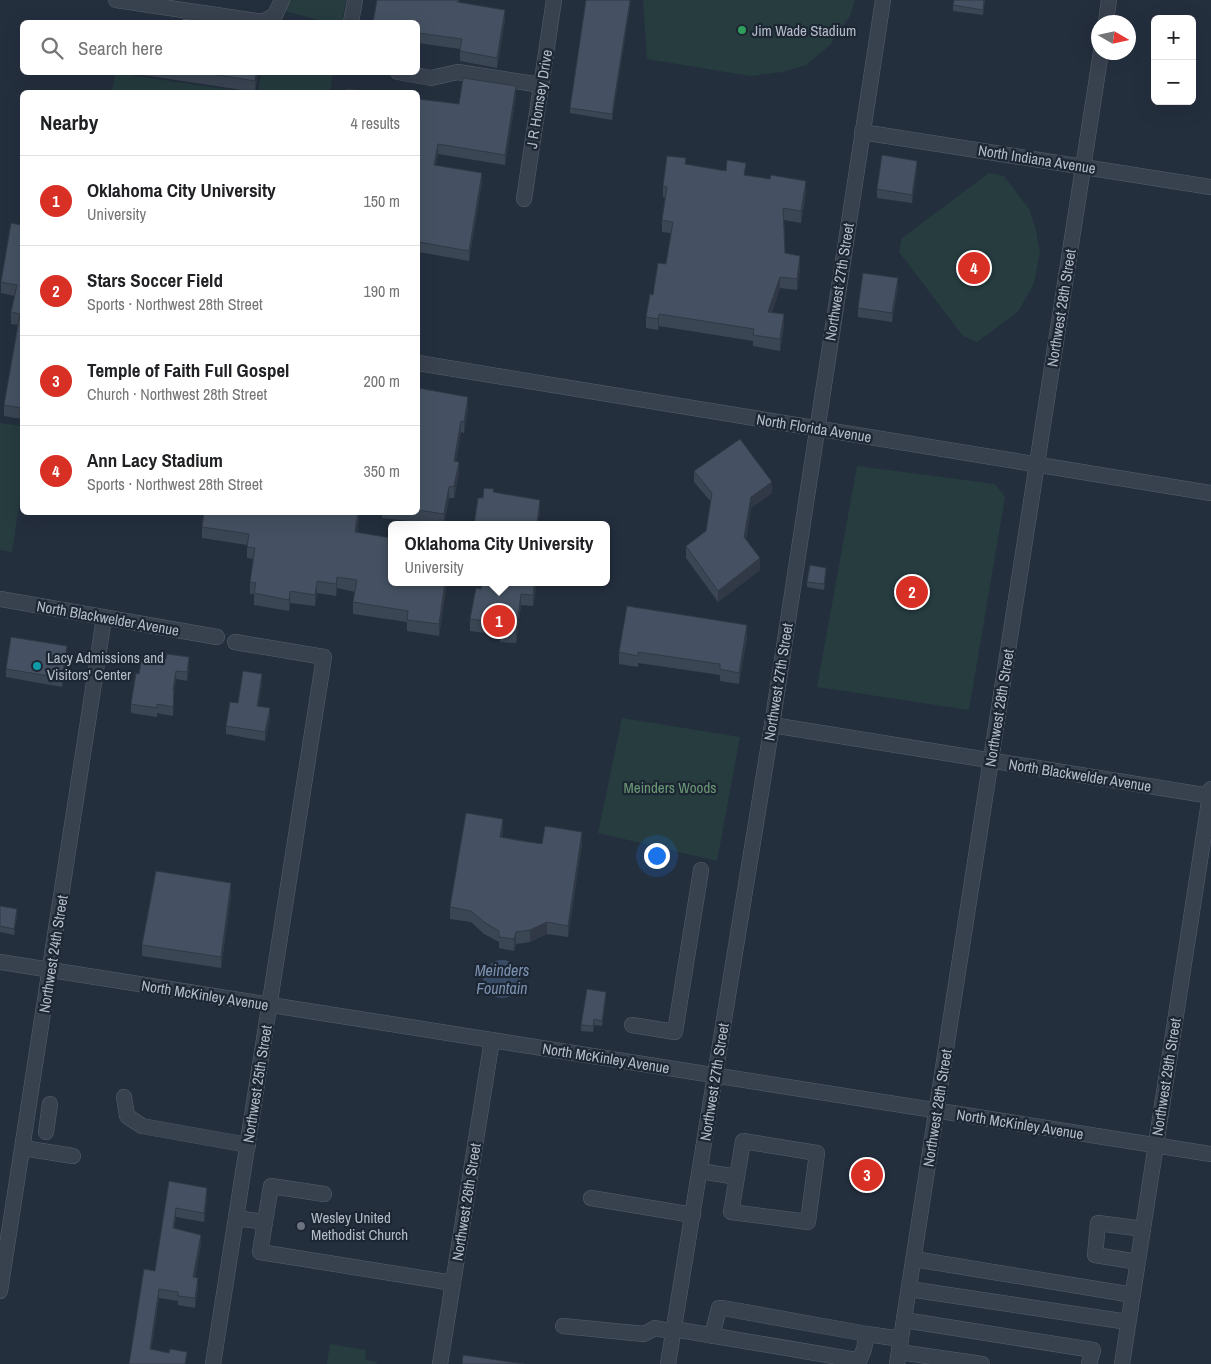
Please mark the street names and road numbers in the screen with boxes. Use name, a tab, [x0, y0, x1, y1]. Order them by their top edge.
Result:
street label: J R Homsey Drive	[521, 48, 557, 150]
street label: North Indiana Avenue	[977, 139, 1097, 179]
street label: Northwest 27th Street	[819, 221, 859, 342]
street label: Northwest 28th Street	[1041, 247, 1081, 368]
street label: North Florida Avenue	[755, 409, 873, 447]
street label: North Blackwelder Avenue	[35, 595, 181, 641]
street label: Northwest 27th Street	[758, 621, 798, 742]
street label: Northwest 28th Street	[979, 647, 1019, 768]
street label: North Blackwelder Avenue	[1007, 753, 1153, 797]
street label: Northwest 24th Street	[33, 893, 73, 1014]
street label: North McKinley Avenue	[140, 975, 270, 1015]
street label: Northwest 29th Street	[1146, 1016, 1186, 1137]
street label: Northwest 27th Street	[694, 1021, 734, 1142]
street label: Northwest 25th Street	[237, 1023, 277, 1144]
street label: North McKinley Avenue	[541, 1038, 671, 1078]
street label: Northwest 28th Street	[917, 1047, 957, 1168]
street label: North McKinley Avenue	[955, 1104, 1085, 1144]
street label: Northwest 26th Street	[446, 1141, 486, 1262]

